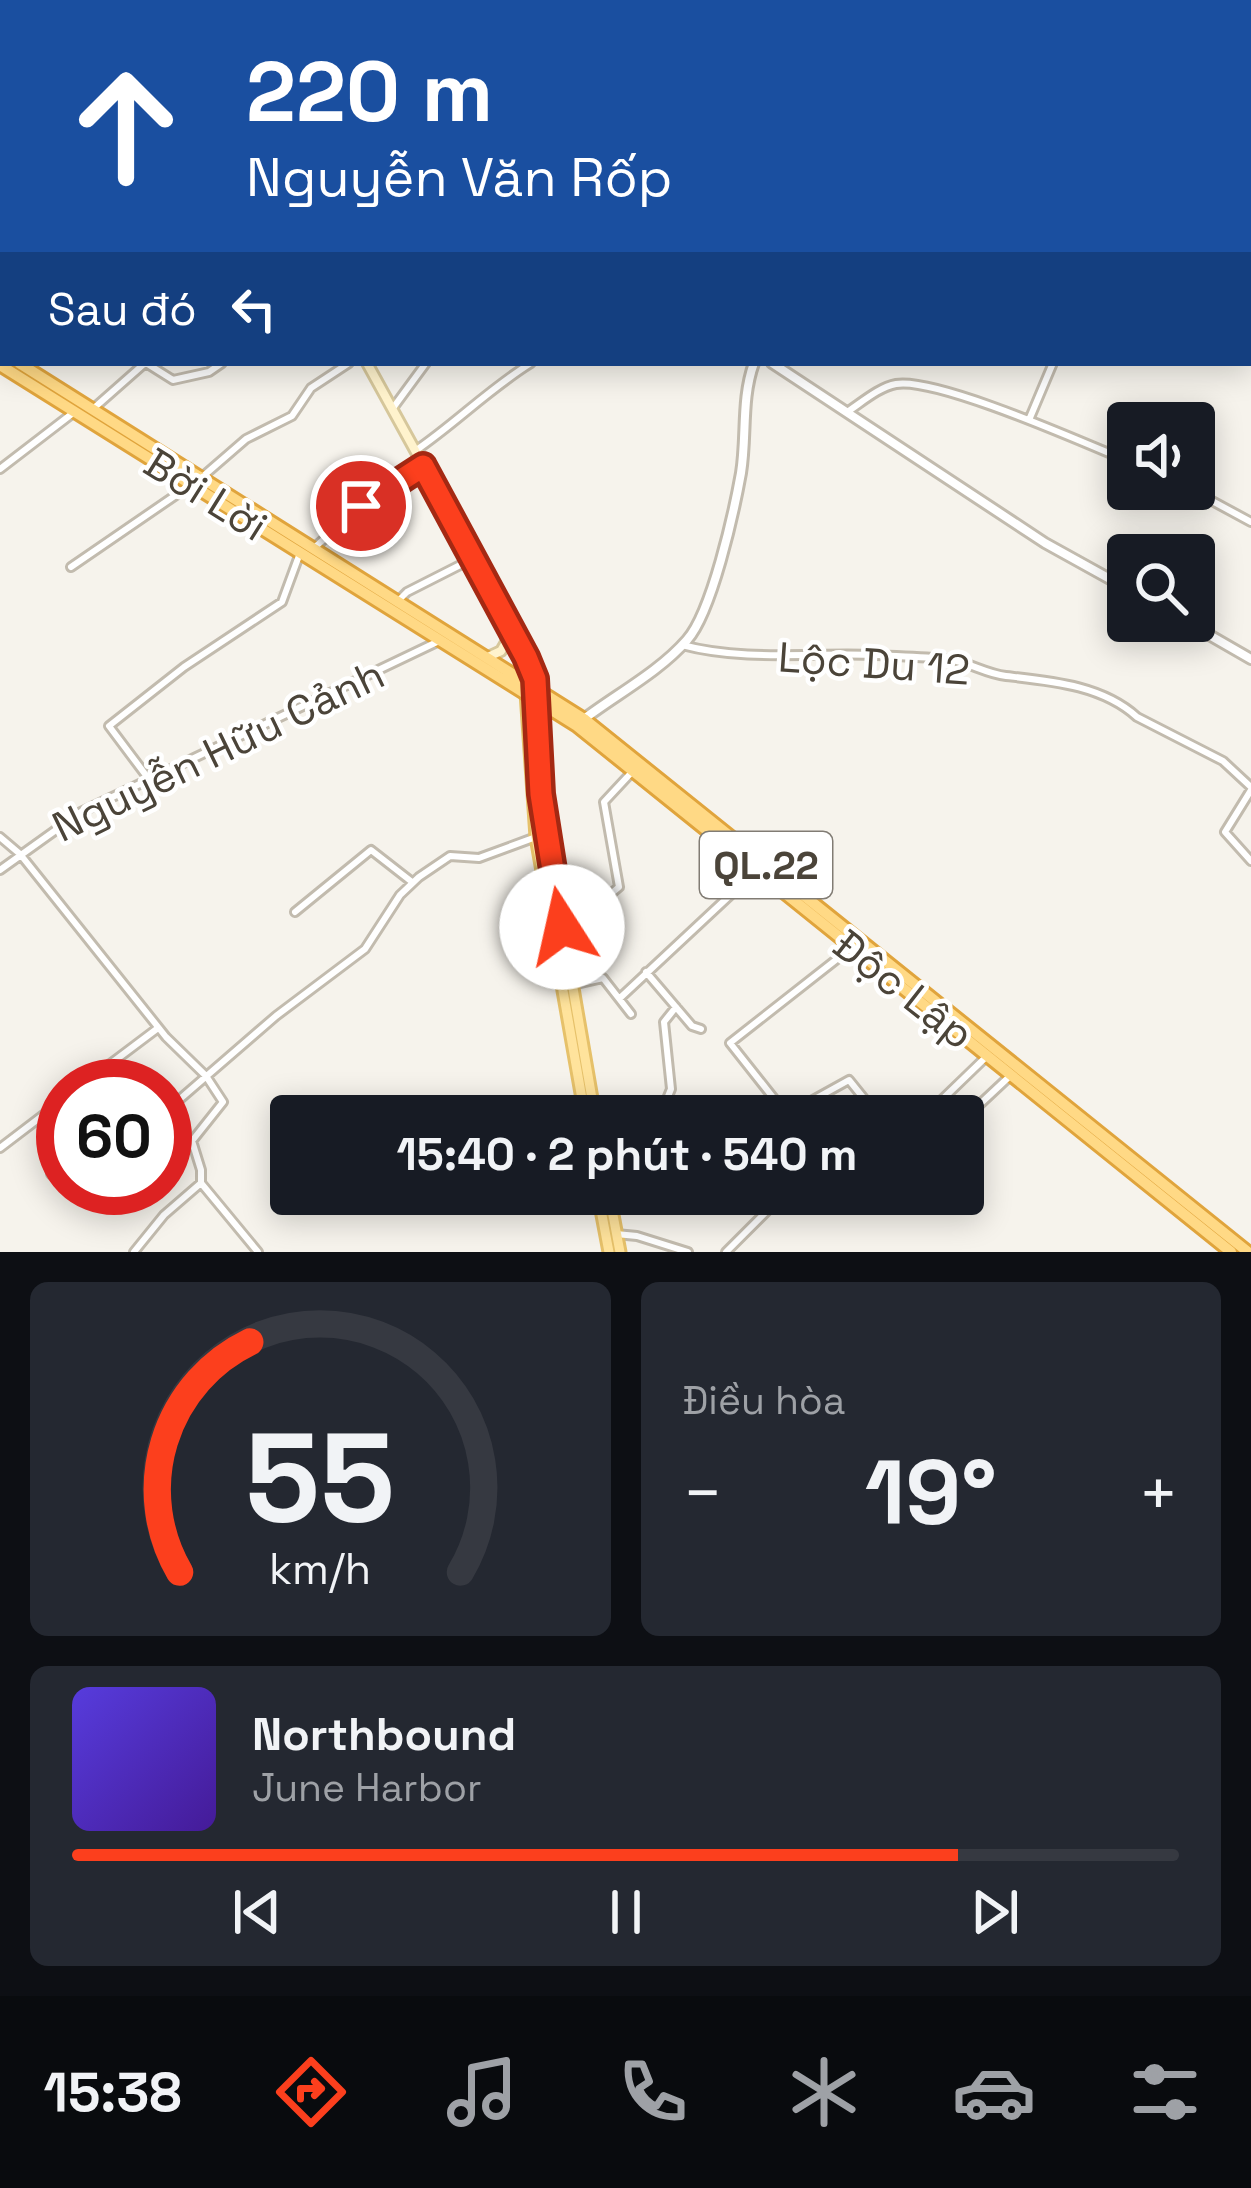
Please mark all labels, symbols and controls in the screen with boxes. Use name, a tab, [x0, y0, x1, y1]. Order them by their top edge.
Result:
text: 220 m	[246, 38, 493, 146]
icon: ahead	[48, 48, 204, 204]
text: Nguyễn Văn Rốp	[246, 143, 673, 212]
icon: left	[221, 276, 287, 342]
text: Sau đó	[48, 281, 197, 338]
map controls	[1107, 402, 1215, 642]
button: sound	[1107, 402, 1215, 510]
street label: Bời Lời	[134, 436, 277, 553]
pin	[310, 455, 412, 557]
icon: arrive	[328, 473, 394, 539]
button: search	[1107, 534, 1215, 642]
street label: Lộc Du 12	[776, 630, 972, 697]
street label: Nguyễn Hữu Cảnh	[44, 647, 393, 854]
road number: QL.22	[700, 832, 832, 898]
position arrow	[499, 864, 625, 990]
street label: Độc Lập	[823, 918, 985, 1061]
speed limit sign: 60	[36, 1059, 192, 1215]
text: 15:40 · 2 phút · 540 m	[397, 1126, 857, 1183]
text: Điều hòa	[683, 1376, 845, 1425]
text: 55	[245, 1398, 395, 1557]
text: 19°	[865, 1435, 997, 1550]
text: −	[683, 1451, 723, 1535]
text: +	[1138, 1451, 1179, 1535]
text: km/h	[269, 1542, 371, 1597]
text: Northbound	[252, 1706, 516, 1763]
text: June Harbor	[252, 1763, 482, 1812]
icon: previous	[224, 1879, 290, 1945]
icon: pause	[593, 1879, 659, 1945]
icon: next	[962, 1879, 1028, 1945]
icon: directions	[269, 2050, 353, 2134]
icon: music	[440, 2050, 524, 2134]
icon: phone	[611, 2050, 695, 2134]
icon: climate	[782, 2050, 866, 2134]
icon: car	[952, 2050, 1036, 2134]
icon: filters	[1123, 2050, 1207, 2134]
text: 15:38	[43, 2058, 182, 2127]

